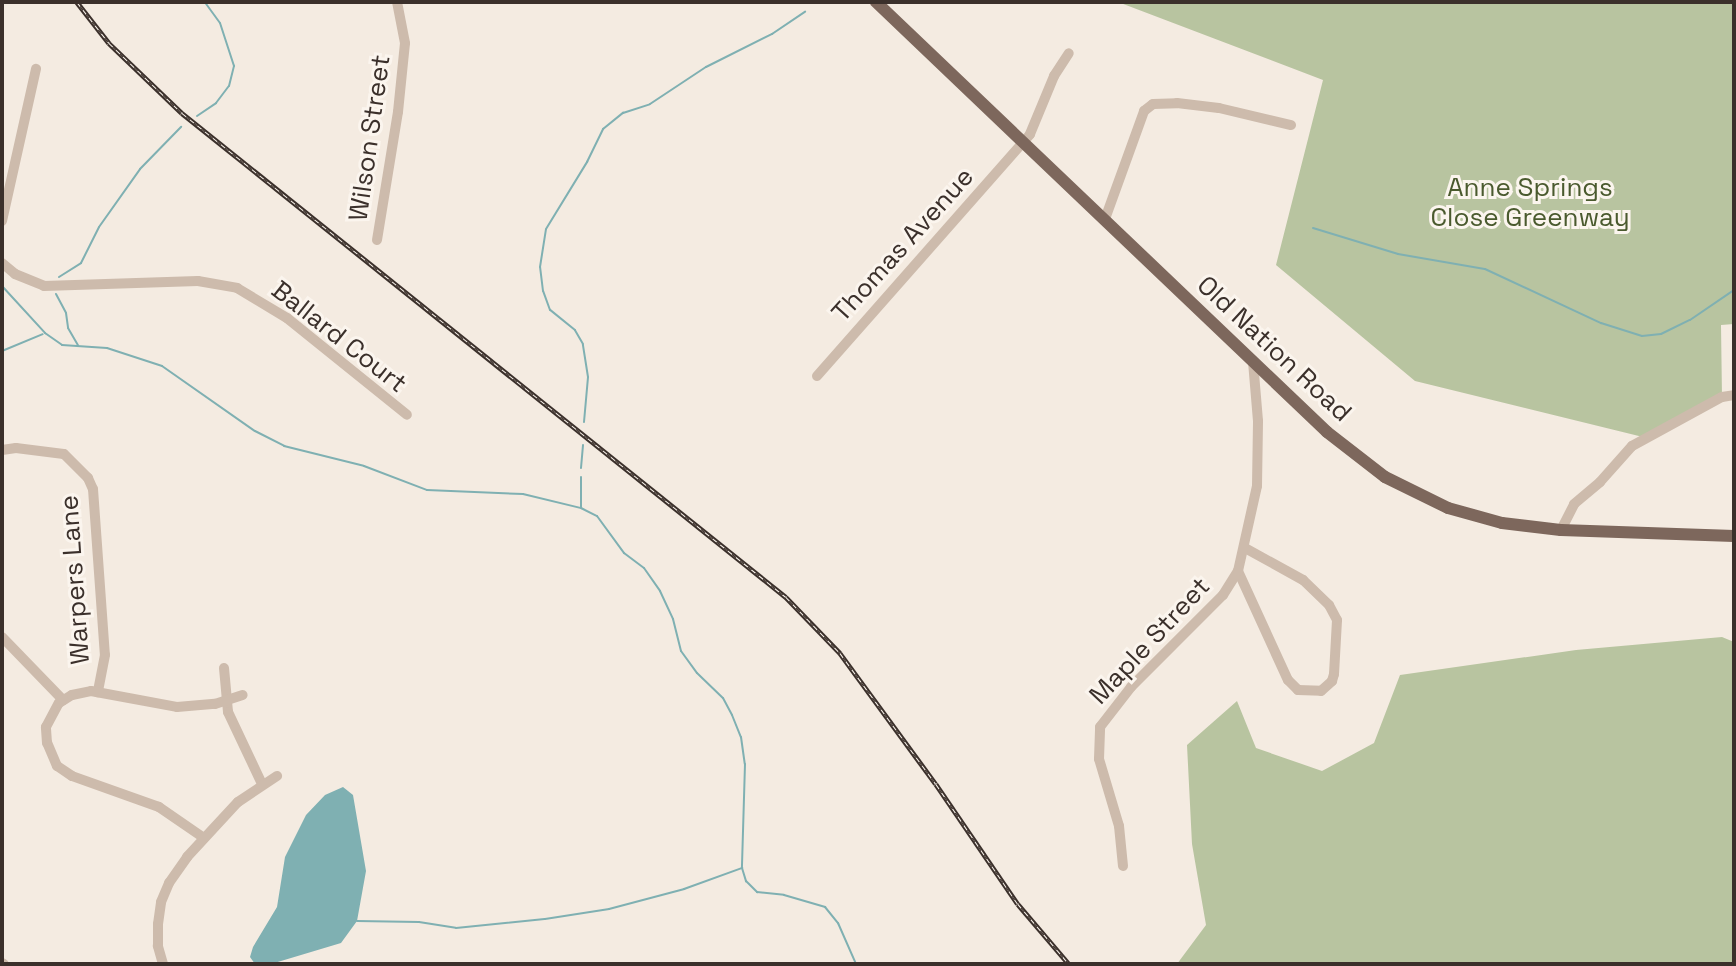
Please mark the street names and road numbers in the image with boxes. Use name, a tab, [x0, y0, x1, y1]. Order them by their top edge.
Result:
street label: Wilson Street	[343, 53, 397, 223]
street label: Thomas Avenue	[826, 161, 980, 329]
street label: Old Nation Road	[1190, 270, 1358, 428]
street label: Ballard Court	[265, 275, 413, 399]
street label: Warpers Lane	[54, 494, 96, 666]
street label: Maple Street	[1083, 571, 1217, 711]

